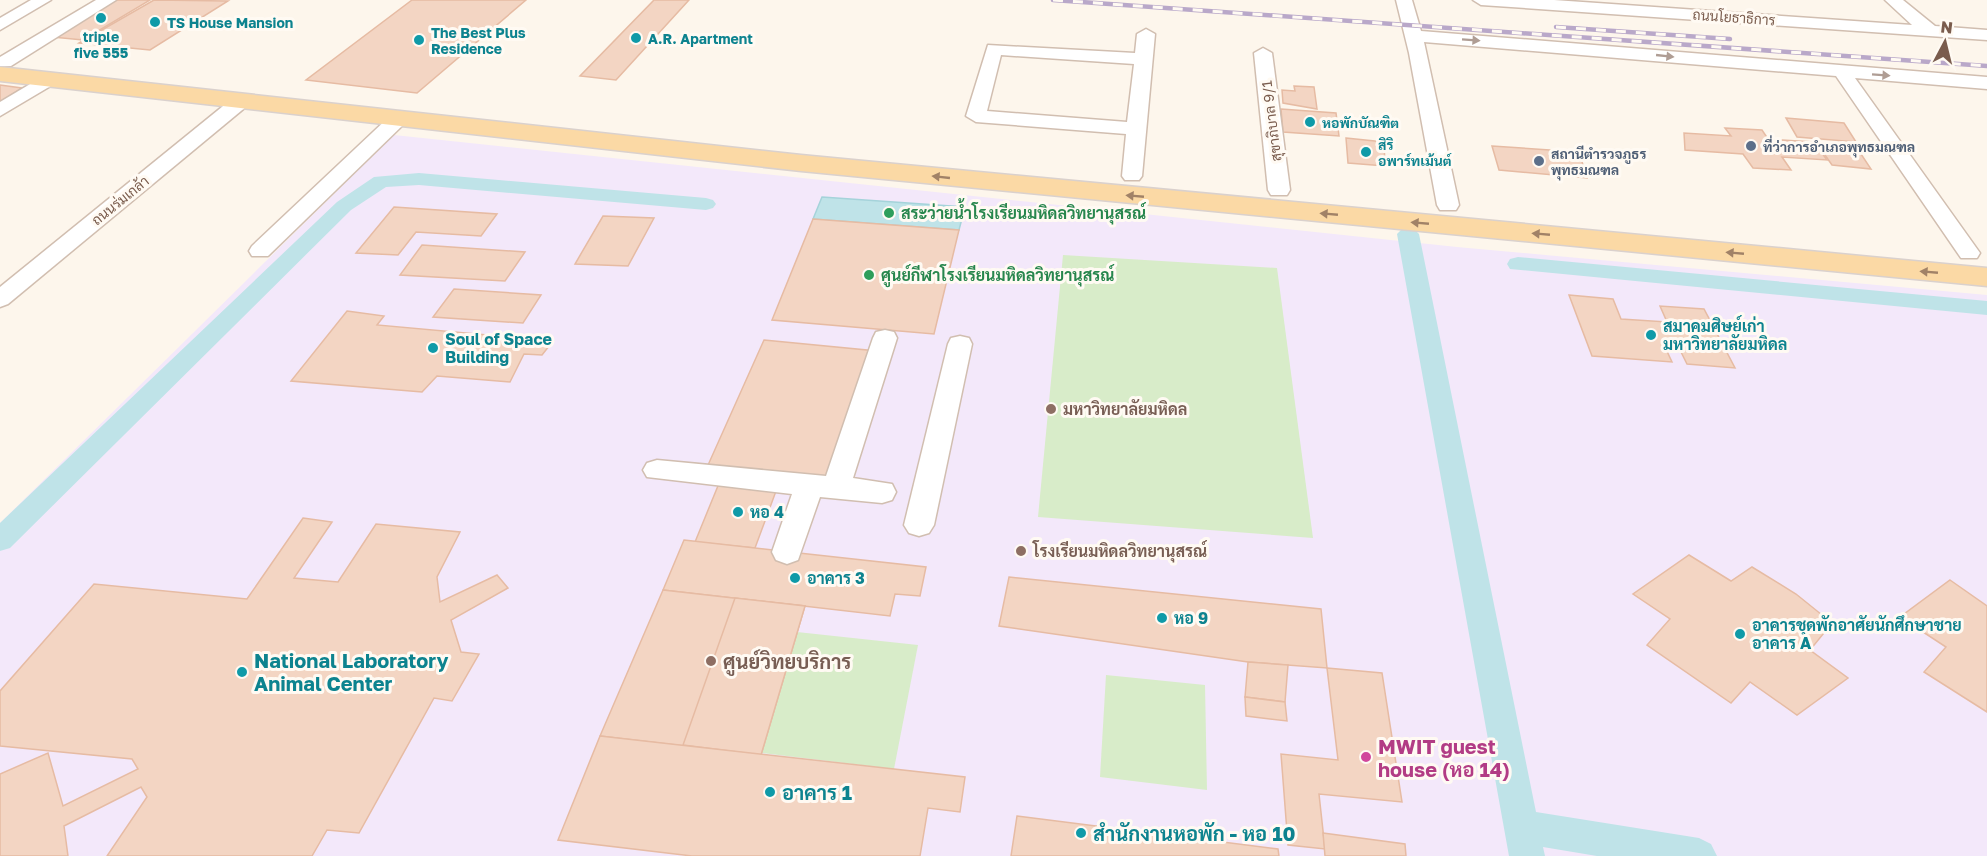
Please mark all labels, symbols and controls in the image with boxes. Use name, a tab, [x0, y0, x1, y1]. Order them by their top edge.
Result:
street label: ถนนโยธาธิการ	[1692, 6, 1776, 28]
marker: triple five 555	[94, 11, 108, 25]
north arrow	[1915, 12, 1975, 72]
place label: TS House Mansion	[167, 14, 293, 31]
marker: TS House Mansion	[148, 15, 162, 29]
text: N	[1940, 16, 1954, 38]
place label: The Best Plus Residence	[431, 24, 526, 57]
place label: triple five 555	[74, 28, 129, 61]
place label: A.R. Apartment	[648, 30, 753, 47]
marker: A.R. Apartment	[629, 31, 643, 45]
marker: The Best Plus Residence	[412, 33, 426, 47]
one-way arrow	[1462, 35, 1481, 45]
one-way arrow	[1656, 52, 1675, 61]
one-way arrow	[1871, 70, 1890, 80]
street label: สุขาภิบาล 9/1	[1258, 79, 1286, 162]
place label: หอพักบัณฑิต	[1322, 114, 1399, 131]
marker: หอพักบัณฑิต	[1303, 115, 1317, 129]
place label: ที่ว่าการอำเภอพุทธมณฑล	[1763, 135, 1915, 158]
place label: สิริ อพาร์ทเม้นต์	[1378, 136, 1453, 169]
marker: ที่ว่าการอำเภอพุทธมณฑล	[1744, 139, 1758, 153]
marker: สิริ อพาร์ทเม้นต์	[1359, 145, 1373, 159]
place label: สถานีตำรวจภูธร พุทธมณฑล	[1551, 145, 1646, 181]
marker: สถานีตำรวจภูธร พุทธมณฑล	[1532, 154, 1546, 168]
street label: ถนนร่มเกล้า	[88, 172, 152, 228]
one-way arrow	[931, 172, 950, 182]
one-way arrow	[1125, 191, 1144, 201]
place label: สระว่ายน้ำโรงเรียนมหิดลวิทยานุสรณ์	[901, 198, 1147, 225]
marker: สระว่ายน้ำโรงเรียนมหิดลวิทยานุสรณ์	[882, 206, 896, 220]
one-way arrow	[1319, 209, 1338, 219]
one-way arrow	[1411, 218, 1430, 228]
one-way arrow	[1531, 229, 1550, 239]
one-way arrow	[1725, 248, 1744, 258]
place label: ศูนย์กีฬาโรงเรียนมหิดลวิทยานุสรณ์	[881, 264, 1115, 288]
one-way arrow	[1919, 267, 1938, 277]
marker: ศูนย์กีฬาโรงเรียนมหิดลวิทยานุสรณ์	[862, 268, 876, 282]
place label: สมาคมศิษย์เก่า มหาวิทยาลัยมหิดล	[1663, 315, 1787, 354]
marker: สมาคมศิษย์เก่า มหาวิทยาลัยมหิดล	[1644, 328, 1658, 342]
place label: Soul of Space Building	[445, 329, 552, 367]
marker: Soul of Space Building	[426, 341, 440, 355]
place label: มหาวิทยาลัยมหิดล	[1063, 399, 1187, 419]
marker: มหาวิทยาลัยมหิดล	[1044, 402, 1058, 416]
place label: หอ 4	[750, 502, 784, 522]
marker: หอ 4	[731, 505, 745, 519]
place label: โรงเรียนมหิดลวิทยานุสรณ์	[1032, 540, 1208, 563]
marker: โรงเรียนมหิดลวิทยานุสรณ์	[1014, 544, 1028, 558]
place label: อาคาร 3	[807, 568, 865, 588]
marker: อาคาร 3	[788, 571, 802, 585]
place label: หอ 9	[1174, 608, 1208, 628]
marker: หอ 9	[1155, 611, 1169, 625]
place label: อาคารชุดพักอาศัยนักศึกษาชาย อาคาร A	[1752, 615, 1962, 653]
marker: อาคารชุดพักอาศัยนักศึกษาชาย อาคาร A	[1733, 627, 1747, 641]
place label: National Laboratory Animal Center	[254, 648, 449, 695]
place label: ศูนย์วิทยบริการ	[723, 649, 851, 676]
marker: ศูนย์วิทยบริการ	[704, 654, 718, 668]
marker: National Laboratory Animal Center	[235, 665, 249, 679]
place label: MWIT guest house (หอ 14)	[1378, 734, 1510, 781]
marker: MWIT guest house (หอ 14)	[1359, 750, 1373, 764]
place label: อาคาร 1	[782, 780, 852, 804]
marker: อาคาร 1	[763, 785, 777, 799]
place label: สำนักงานหอพัก - หอ 10	[1093, 821, 1295, 845]
marker: สำนักงานหอพัก - หอ 10	[1074, 826, 1088, 840]

